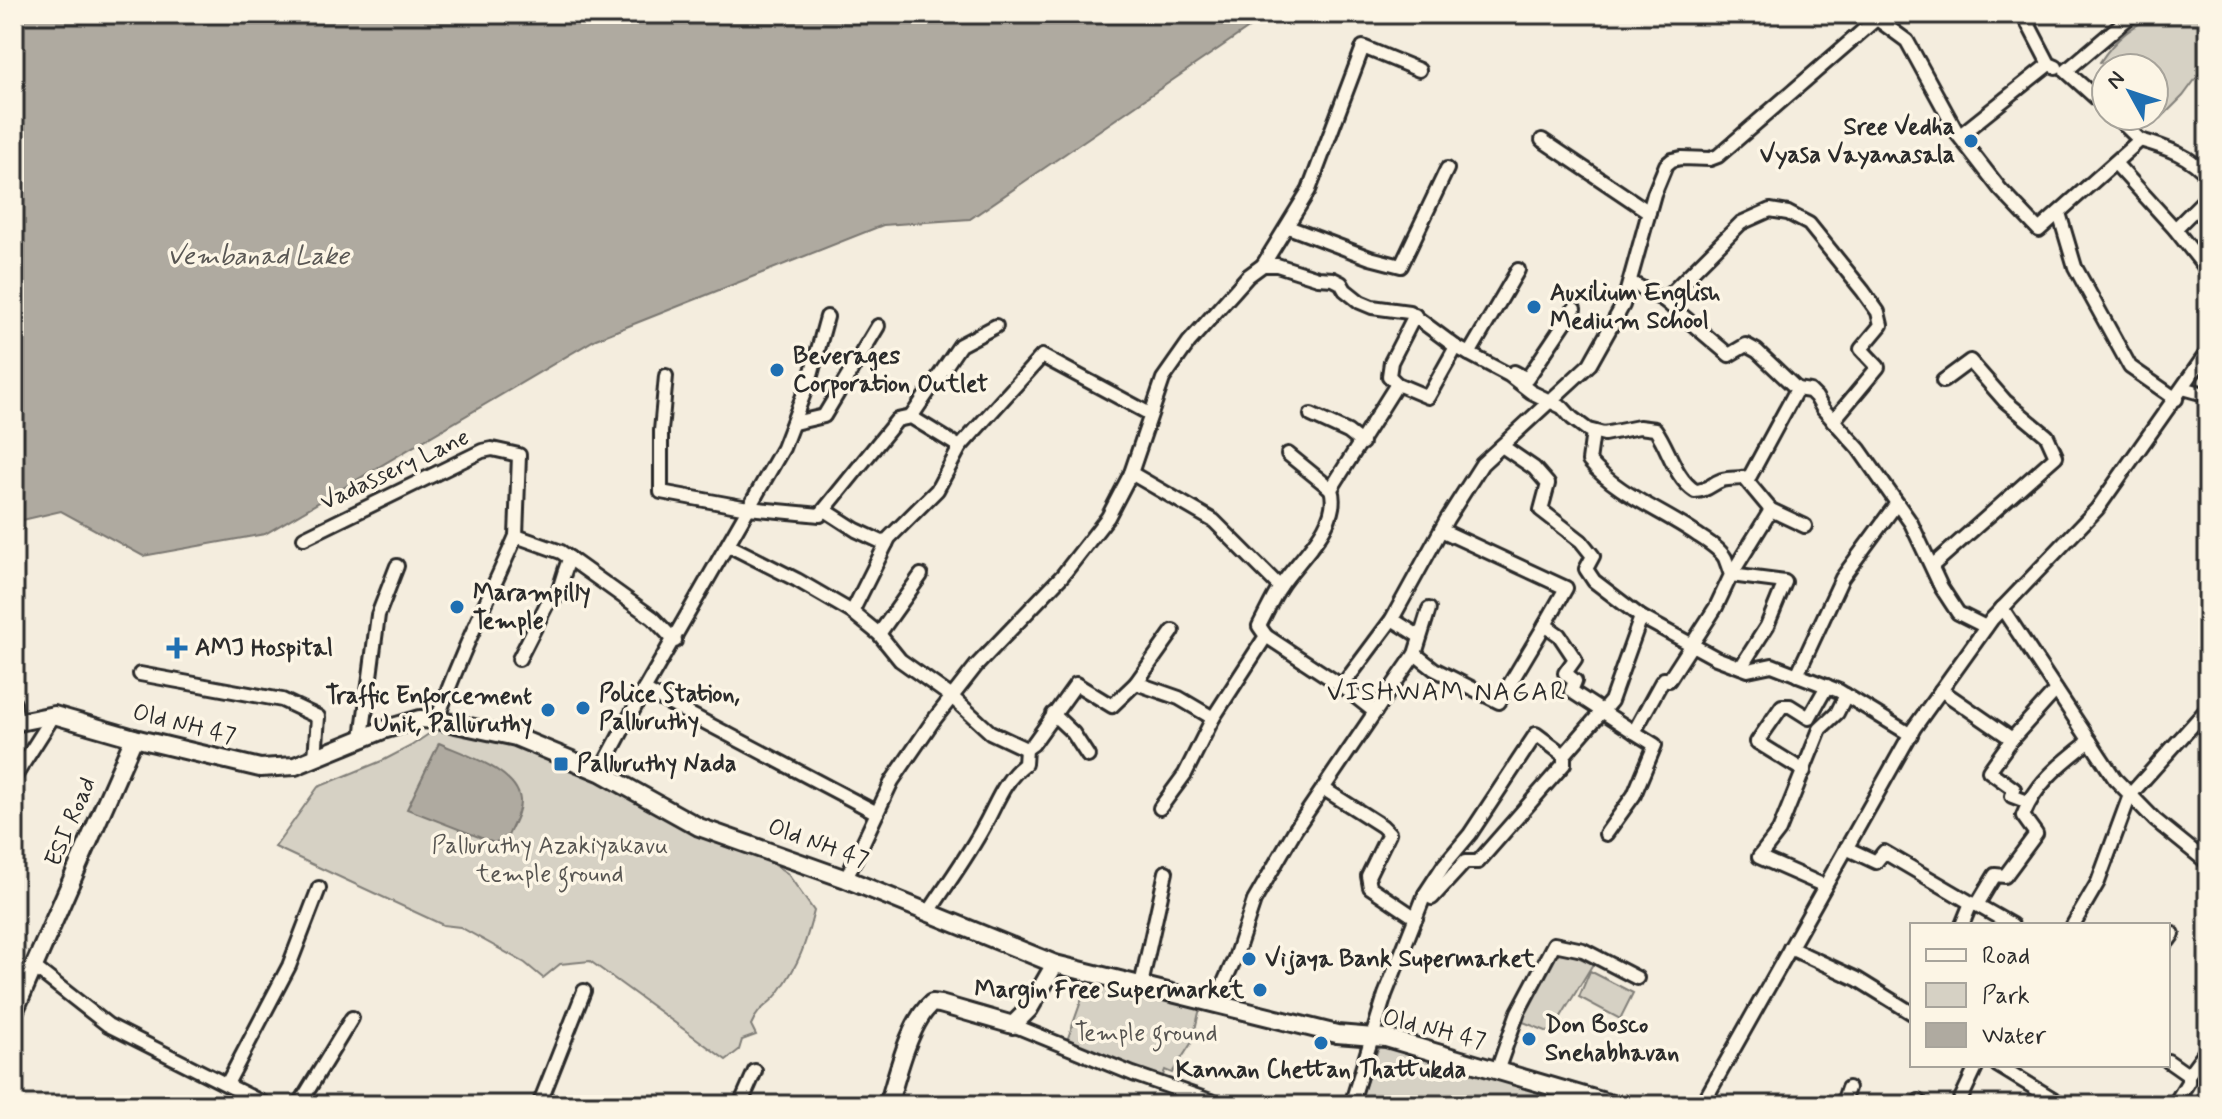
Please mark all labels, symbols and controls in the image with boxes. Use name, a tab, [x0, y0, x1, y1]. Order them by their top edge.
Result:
north arrow	[2090, 52, 2170, 132]
text: N	[2101, 66, 2132, 95]
place label: Sree Vedha Vyasa Vayanasala	[1760, 112, 1955, 171]
marker: Sree Vedha Vyasa Vayanasala	[1962, 132, 1980, 150]
water label: Vembanad Lake	[167, 240, 350, 274]
place label: Auxilium English Medium School	[1550, 278, 1721, 337]
marker: Auxilium English Medium School	[1525, 298, 1543, 316]
place label: Beverages Corporation Outlet	[793, 341, 989, 400]
marker: Beverages Corporation Outlet	[768, 361, 786, 379]
street label: Vadassery Lane	[316, 422, 474, 518]
place label: Marampilly Temple	[473, 578, 591, 637]
marker: Marampilly Temple	[448, 598, 466, 616]
place label: AMJ Hospital	[195, 633, 333, 664]
marker: AMJ Hospital	[166, 637, 188, 659]
district label: VISHWAM NAGAR	[1327, 676, 1567, 710]
place label: Police Station, Palluruthy	[599, 679, 740, 738]
place label: Traffic Enforcement Unit, Palluruthy	[325, 681, 532, 740]
street label: Old NH 47	[129, 697, 239, 753]
marker: Police Station, Palluruthy	[574, 699, 592, 717]
marker: Traffic Enforcement Unit, Palluruthy	[539, 701, 557, 719]
place label: Palluruthy Nada	[577, 749, 737, 780]
marker: Palluruthy Nada	[552, 755, 570, 773]
street label: ESI Road	[38, 773, 104, 871]
street label: Old NH 47	[763, 811, 873, 877]
park label: Palluruthy Azakiyakavu temple ground	[432, 831, 668, 893]
legend	[1910, 923, 2170, 1067]
text: Road	[1982, 941, 2030, 972]
place label: Vijaya Bank Supermarket	[1265, 944, 1536, 975]
marker: Vijaya Bank Supermarket	[1240, 950, 1258, 968]
place label: Margin Free Supermarket	[975, 975, 1245, 1009]
marker: Margin Free Supermarket	[1251, 981, 1269, 999]
text: Park	[1982, 981, 2030, 1012]
street label: Old NH 47	[1379, 1002, 1489, 1058]
place label: Don Bosco Snehabhavan	[1545, 1010, 1679, 1069]
park label: Temple ground	[1074, 1018, 1218, 1052]
text: Water	[1982, 1021, 2047, 1052]
marker: Don Bosco Snehabhavan	[1520, 1030, 1538, 1048]
marker: Kannan Chettan Thattukda	[1312, 1034, 1330, 1052]
place label: Kannan Chettan Thattukda	[1176, 1055, 1466, 1086]

